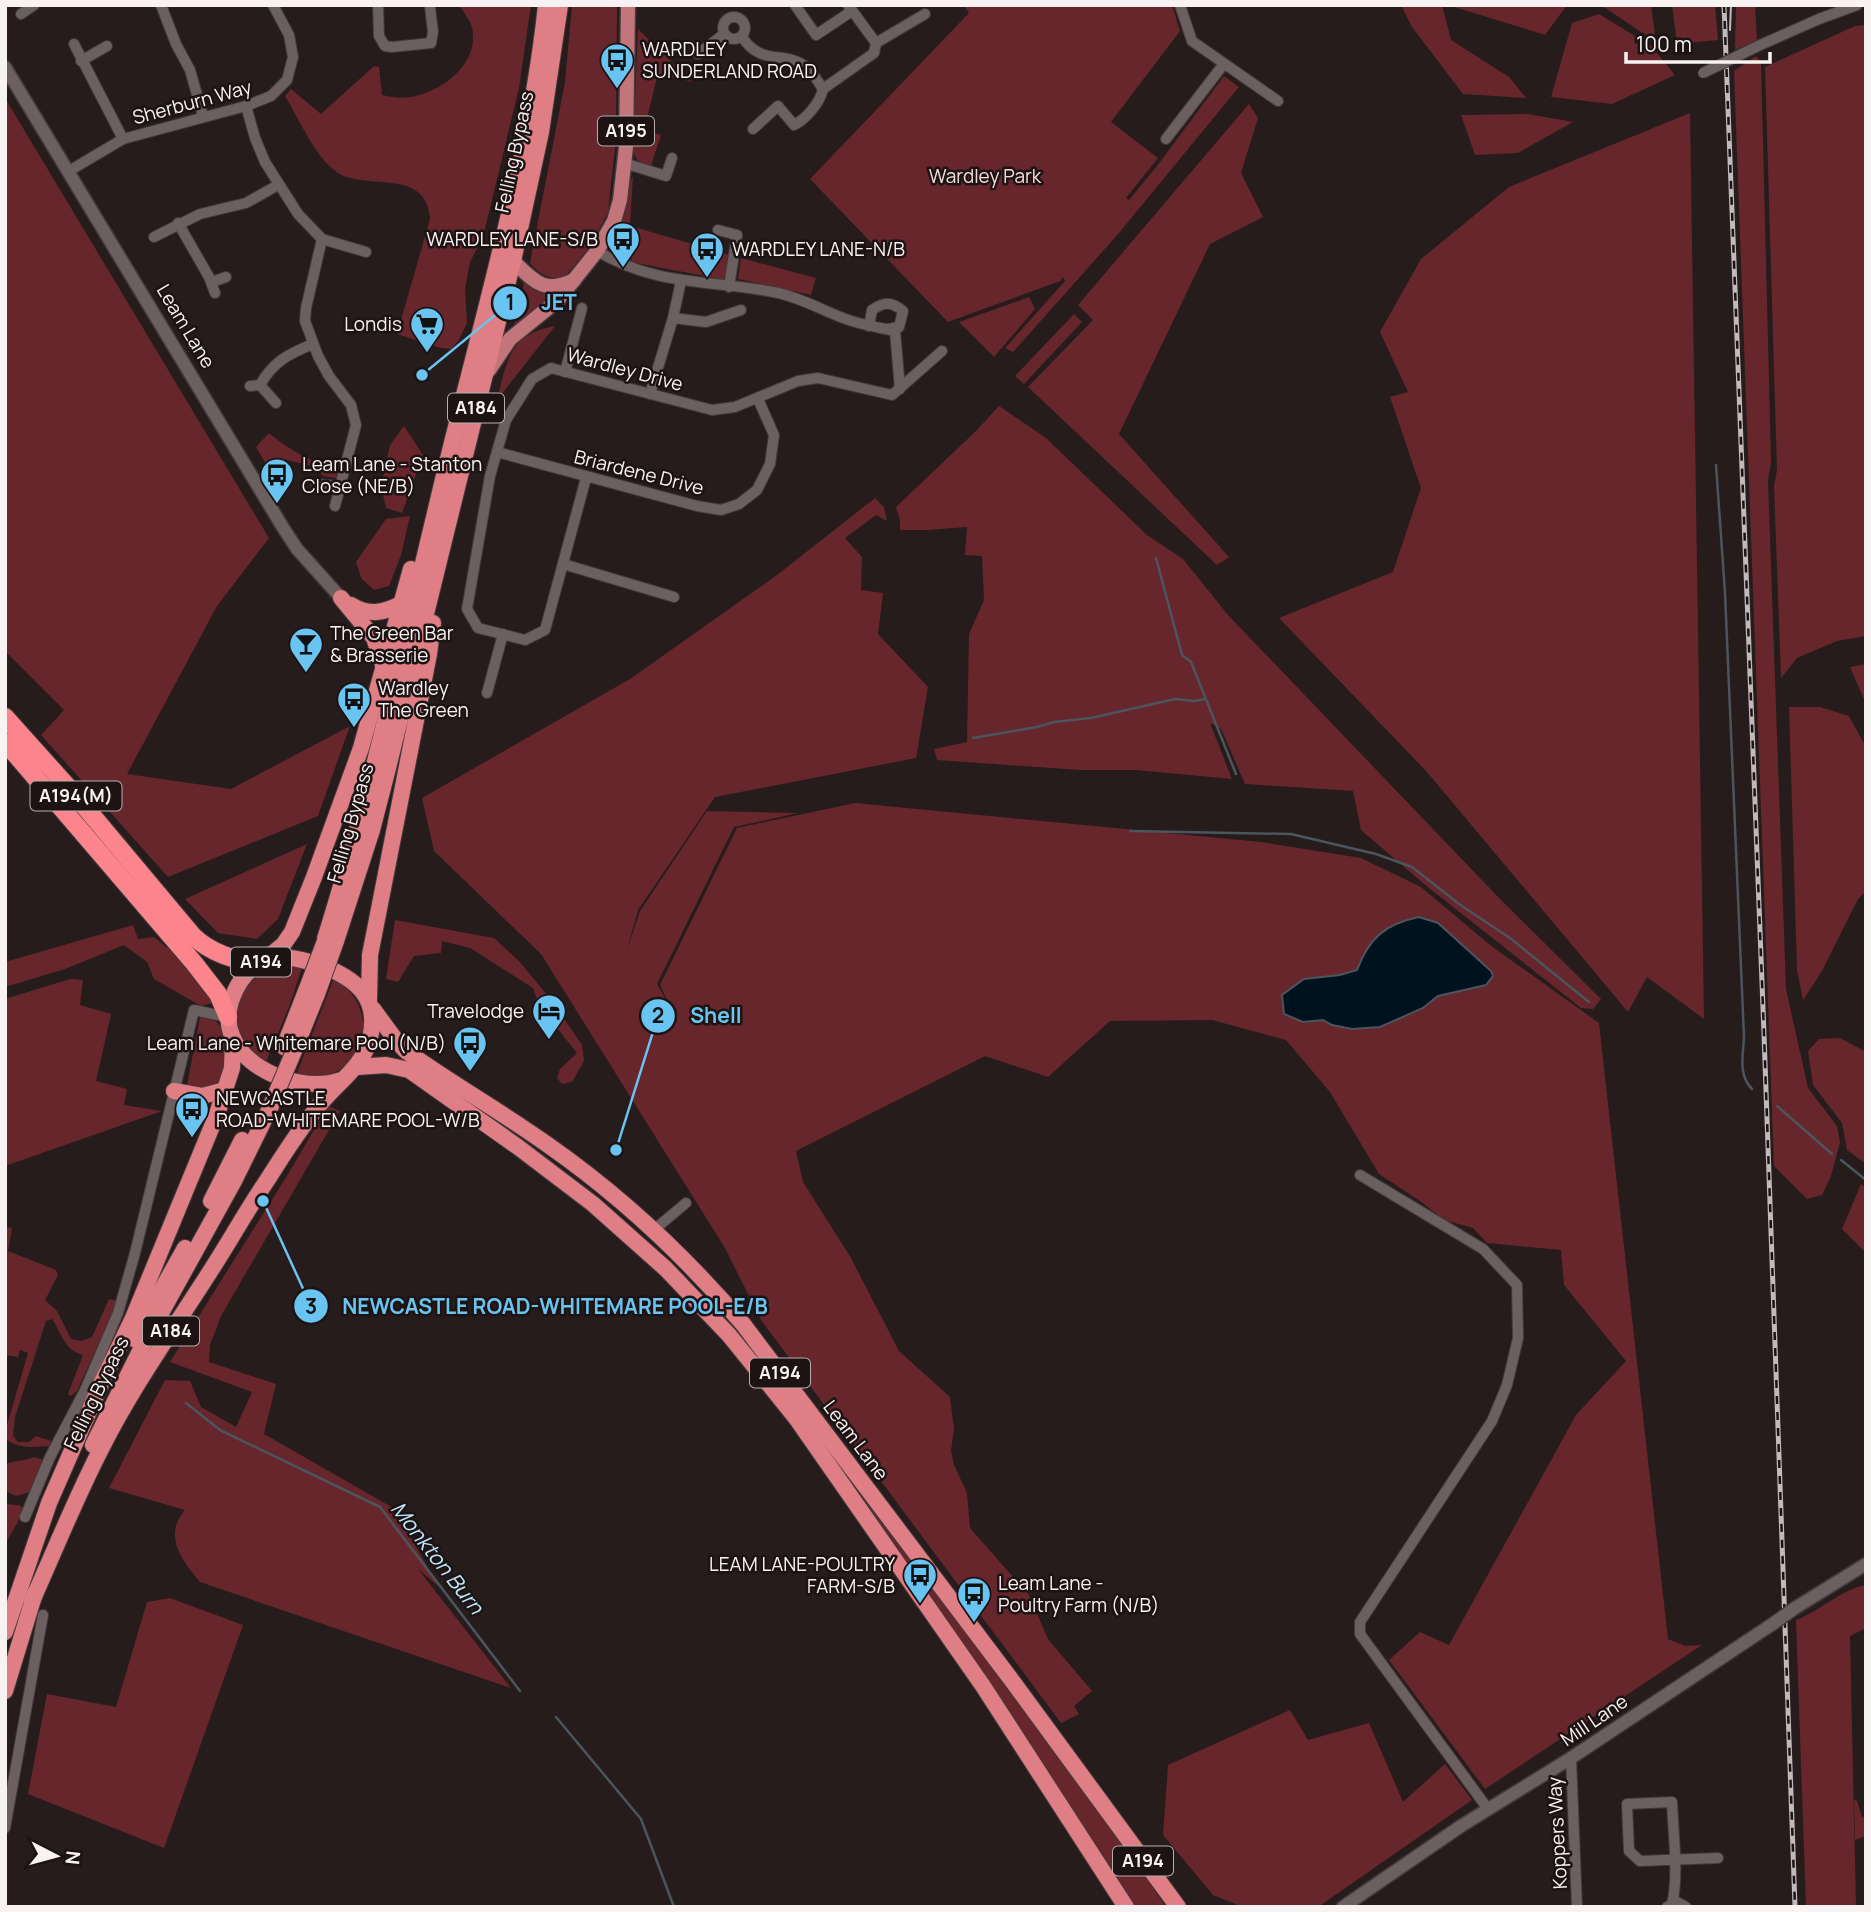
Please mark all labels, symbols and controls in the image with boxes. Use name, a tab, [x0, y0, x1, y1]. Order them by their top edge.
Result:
scale bar	[1626, 21, 1770, 65]
text: 100 m	[1636, 30, 1692, 58]
place label: WARDLEY SUNDERLAND ROAD	[642, 36, 817, 84]
bus stop icon: WARDLEY SUNDERLAND ROAD	[598, 41, 636, 90]
street label: Sherburn Way	[130, 74, 254, 130]
street label: Felling Bypass	[488, 89, 540, 215]
road number: A195	[598, 116, 654, 146]
park label: Wardley Park	[929, 163, 1042, 189]
bus stop icon: WARDLEY LANE-S/B	[604, 220, 642, 269]
place label: WARDLEY LANE-S/B	[426, 226, 598, 252]
bus stop icon: WARDLEY LANE-N/B	[688, 230, 726, 279]
place label: WARDLEY LANE-N/B	[732, 236, 905, 262]
street label: Leam Lane	[151, 279, 221, 373]
callout: JET	[493, 282, 591, 324]
text: 1	[505, 288, 515, 316]
text: JET	[541, 288, 577, 316]
supermarket icon: Londis	[408, 305, 446, 354]
place label: Londis	[344, 311, 402, 337]
street label: Wardley Drive	[564, 341, 686, 397]
road number: A184	[448, 394, 504, 422]
street label: Briardene Drive	[571, 443, 707, 501]
place label: Leam Lane - Stanton Close (NE/B)	[302, 451, 482, 499]
bus stop icon: Leam Lane - Stanton Close (NE/B)	[258, 456, 296, 505]
place label: The Green Bar & Brasserie	[330, 620, 454, 668]
bar icon: The Green Bar & Brasserie	[287, 625, 325, 674]
place label: Wardley The Green	[378, 675, 469, 723]
bus stop icon: Wardley The Green	[335, 680, 373, 729]
street label: Felling Bypass	[320, 760, 380, 886]
road number: A194(M)	[31, 782, 122, 810]
road number: A194	[231, 947, 291, 976]
hotel icon: Travelodge	[530, 992, 568, 1041]
callout: Shell	[641, 995, 755, 1037]
place label: Travelodge	[427, 998, 524, 1024]
text: 2	[652, 1001, 664, 1029]
text: Shell	[690, 1001, 742, 1029]
bus stop icon: Leam Lane - Whitemare Pool (N/B)	[451, 1024, 489, 1073]
place label: Leam Lane - Whitemare Pool (N/B)	[147, 1030, 446, 1056]
place label: NEWCASTLE ROAD-WHITEMARE POOL-W/B	[216, 1085, 480, 1133]
bus stop icon: NEWCASTLE ROAD-WHITEMARE POOL-W/B	[173, 1090, 211, 1139]
callout: NEWCASTLE ROAD-WHITEMARE POOL-E/B	[293, 1285, 782, 1327]
text: 3	[305, 1292, 317, 1320]
text: NEWCASTLE ROAD-WHITEMARE POOL-E/B	[342, 1292, 768, 1320]
road number: A184	[143, 1316, 199, 1346]
street label: Felling Bypass	[57, 1332, 135, 1454]
road number: A194	[750, 1358, 810, 1388]
street label: Leam Lane	[817, 1395, 895, 1485]
water label: Monkton Burn	[385, 1495, 491, 1621]
place label: LEAM LANE-POULTRY FARM-S/B	[709, 1551, 895, 1599]
bus stop icon: LEAM LANE-POULTRY FARM-S/B	[901, 1556, 939, 1605]
place label: Leam Lane - Poultry Farm (N/B)	[998, 1570, 1159, 1618]
bus stop icon: Leam Lane - Poultry Farm (N/B)	[955, 1575, 993, 1624]
street label: Mill Lane	[1555, 1688, 1633, 1752]
street label: Koppers Way	[1541, 1776, 1573, 1890]
north arrow	[21, 1821, 91, 1891]
road number: A194	[1113, 1846, 1173, 1875]
text: N	[59, 1850, 87, 1866]

